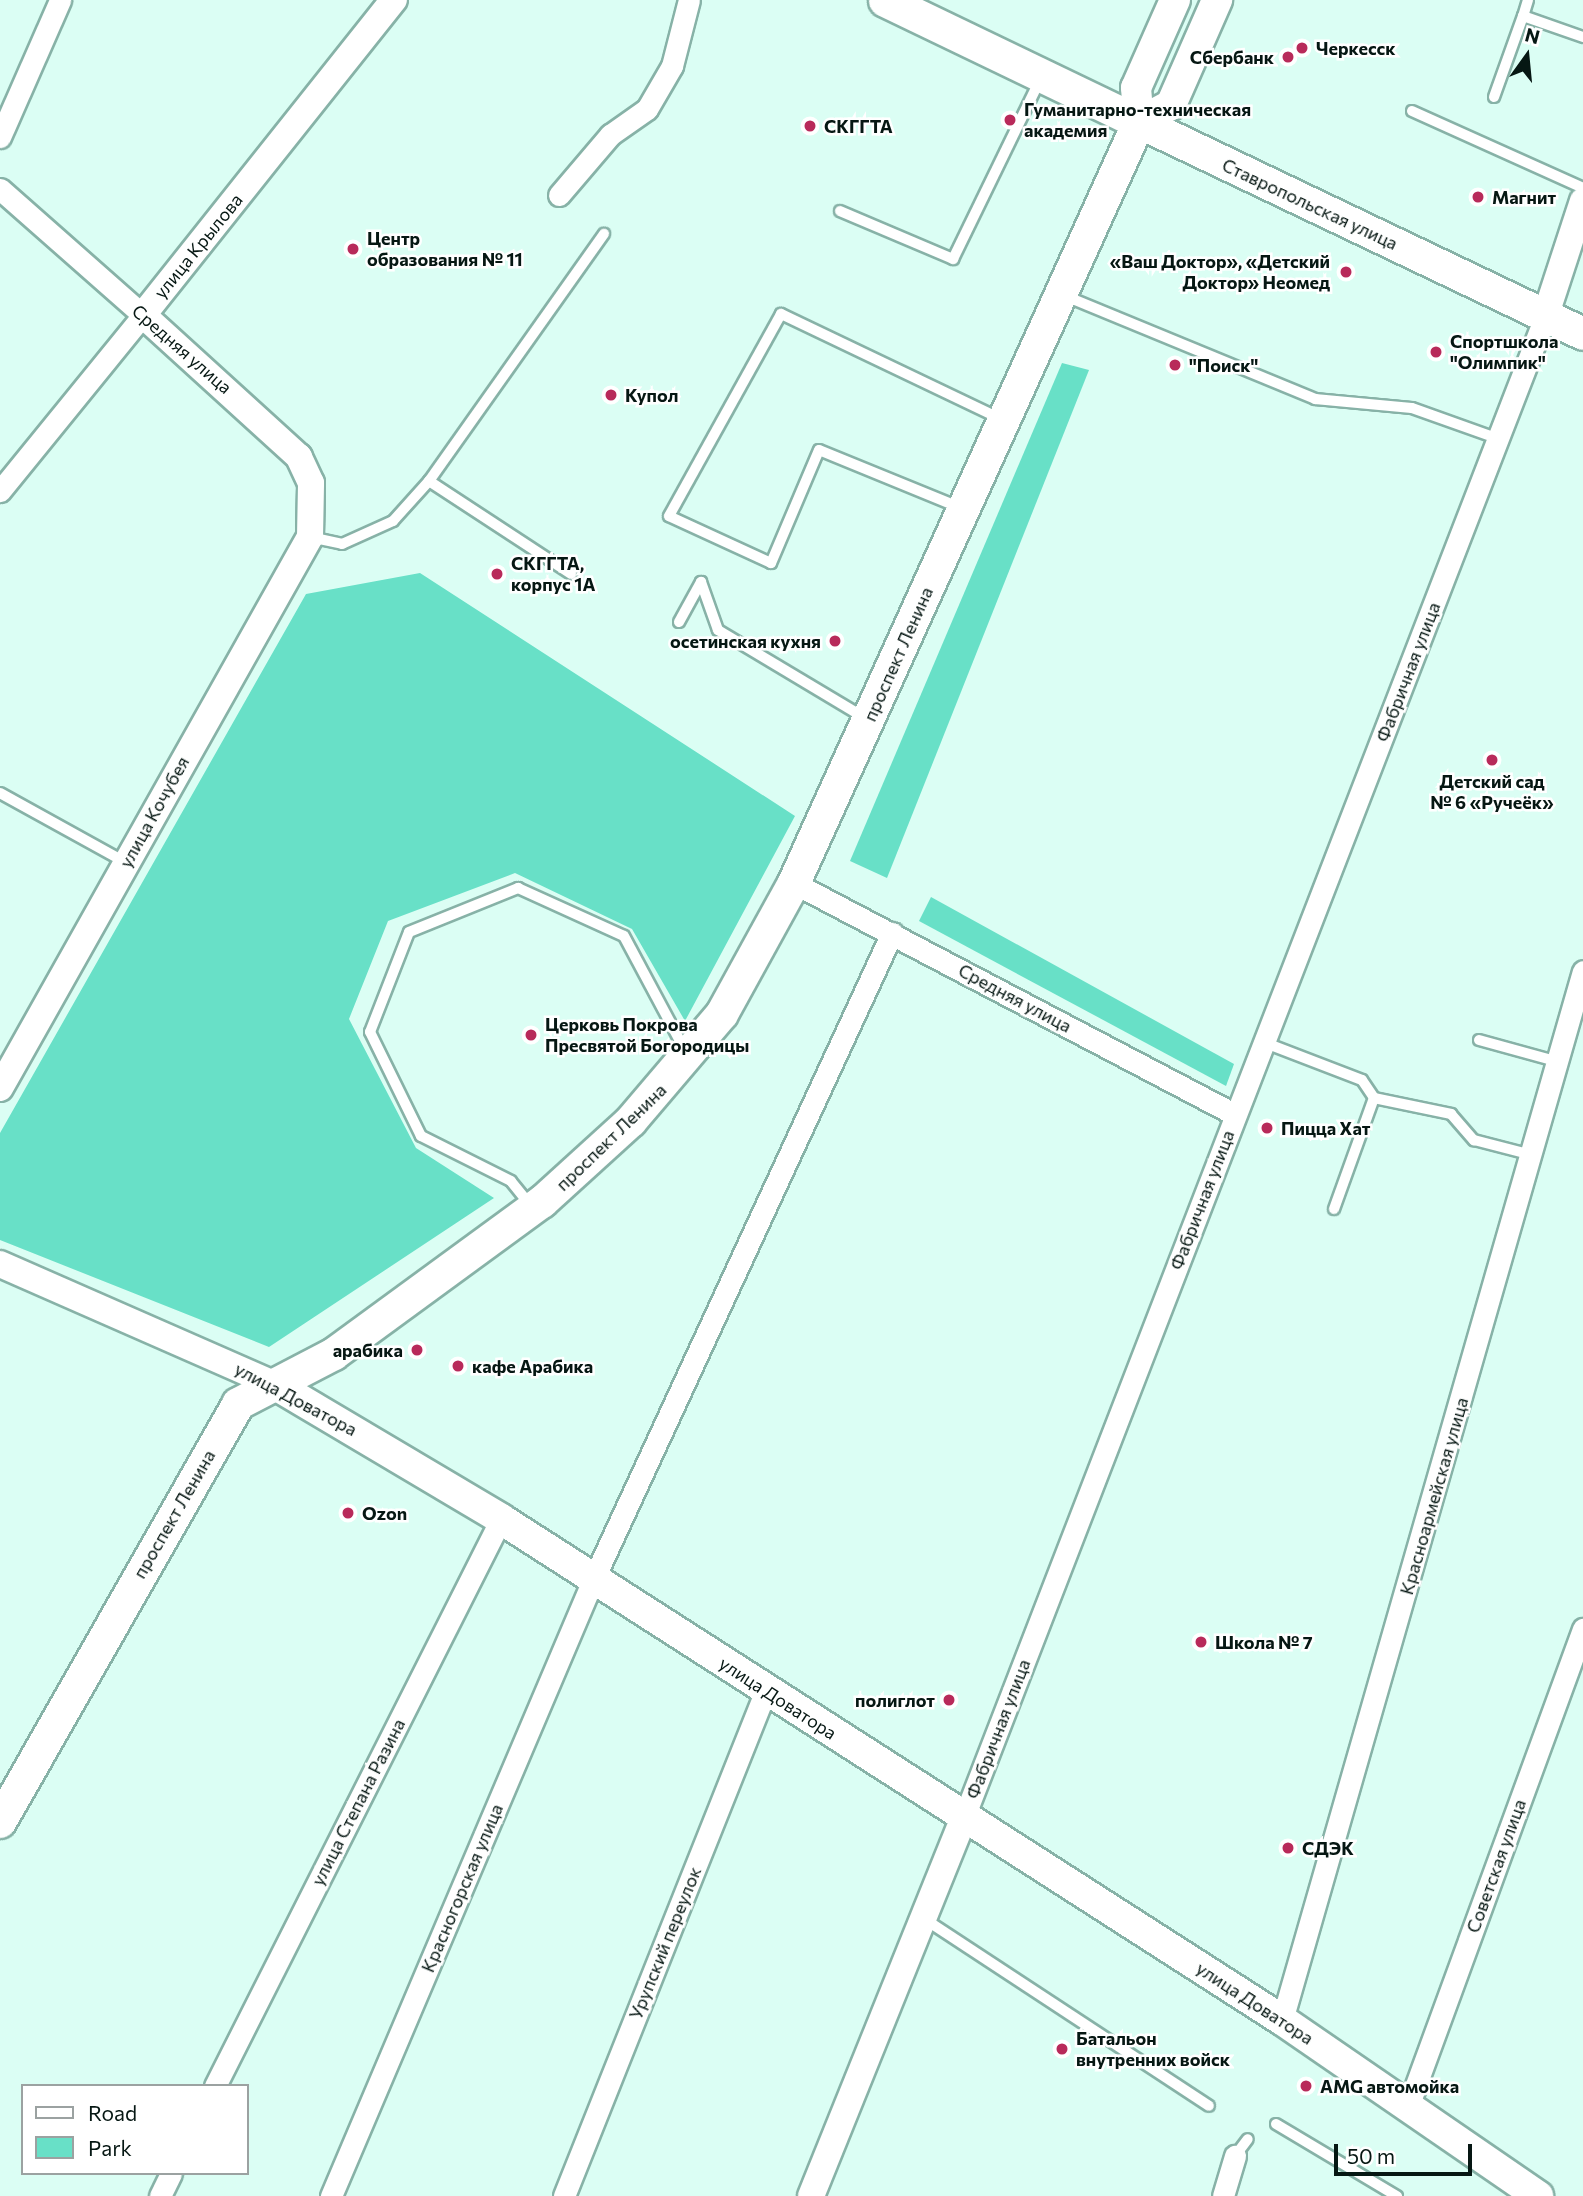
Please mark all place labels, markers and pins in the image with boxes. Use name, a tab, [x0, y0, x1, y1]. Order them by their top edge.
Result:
place label: Черкесск	[1316, 37, 1396, 59]
marker: Черкесск	[1294, 40, 1310, 56]
place label: Сбербанк	[1190, 46, 1274, 68]
marker: Сбербанк	[1280, 49, 1296, 65]
place label: Гуманитарно-техническая академия	[1024, 99, 1251, 142]
marker: Гуманитарно-техническая академия	[1002, 112, 1018, 128]
place label: СКГГТА	[824, 115, 893, 137]
marker: СКГГТА	[802, 118, 818, 134]
place label: Магнит	[1492, 186, 1556, 208]
marker: Магнит	[1470, 189, 1486, 205]
place label: Центр образования № 11	[367, 228, 523, 270]
marker: Центр образования № 11	[345, 241, 361, 257]
place label: «Ваш Доктор», «Детский Доктор» Неомед	[1110, 251, 1330, 294]
marker: «Ваш Доктор», «Детский Доктор» Неомед	[1336, 262, 1356, 282]
place label: Спортшкола "Олимпик"	[1450, 331, 1558, 374]
marker: Спортшкола "Олимпик"	[1428, 344, 1444, 360]
place label: "Поиск"	[1189, 354, 1258, 376]
marker: "Поиск"	[1167, 357, 1183, 373]
place label: Купол	[625, 384, 678, 406]
marker: Купол	[603, 387, 619, 403]
place label: СКГГТА, корпус 1А	[511, 553, 595, 596]
marker: СКГГТА, корпус 1А	[489, 566, 505, 582]
place label: осетинская кухня	[670, 630, 821, 652]
marker: осетинская кухня	[827, 633, 843, 649]
marker: Детский сад № 6 «Ручеёк»	[1484, 752, 1500, 768]
place label: Детский сад № 6 «Ручеёк»	[1430, 771, 1554, 814]
place label: Церковь Покрова Пресвятой Богородицы	[545, 1014, 749, 1056]
marker: Церковь Покрова Пресвятой Богородицы	[523, 1027, 539, 1043]
place label: Пицца Хат	[1281, 1117, 1370, 1139]
marker: Пицца Хат	[1259, 1120, 1275, 1136]
place label: арабика	[333, 1339, 403, 1361]
marker: арабика	[409, 1342, 425, 1358]
place label: кафе Арабика	[472, 1355, 593, 1377]
marker: кафе Арабика	[450, 1358, 466, 1374]
place label: Ozon	[362, 1502, 407, 1524]
marker: Ozon	[340, 1505, 356, 1521]
place label: Школа № 7	[1215, 1631, 1313, 1653]
marker: Школа № 7	[1193, 1634, 1209, 1650]
place label: полиглот	[855, 1689, 935, 1711]
marker: полиглот	[941, 1692, 957, 1708]
place label: СДЭК	[1302, 1837, 1354, 1859]
marker: СДЭК	[1280, 1840, 1296, 1856]
place label: Батальон внутренних войск	[1076, 2028, 1230, 2070]
marker: Батальон внутренних войск	[1054, 2041, 1070, 2057]
place label: AMG автомойка	[1320, 2075, 1459, 2097]
marker: AMG автомойка	[1298, 2078, 1314, 2094]

